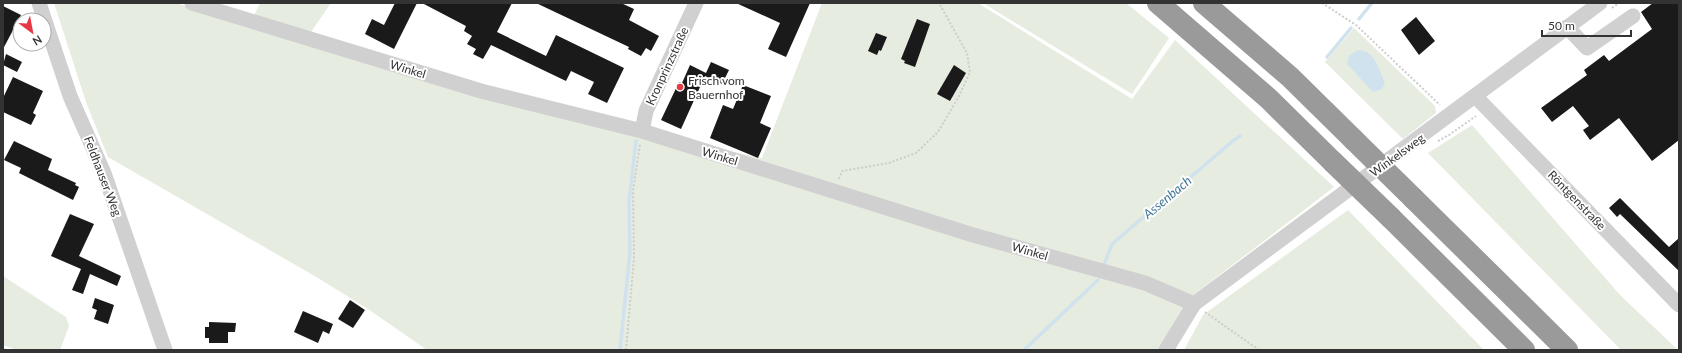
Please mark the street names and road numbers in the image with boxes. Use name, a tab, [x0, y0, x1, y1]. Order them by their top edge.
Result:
street label: Kronprinzstraße	[642, 24, 692, 108]
street label: Winkel	[388, 56, 428, 82]
street label: Winkelsweg	[1367, 130, 1427, 180]
street label: Feldhauser Weg	[81, 134, 125, 218]
street label: Winkel	[700, 143, 740, 169]
street label: Röntgenstraße	[1545, 167, 1609, 233]
street label: Winkel	[1010, 239, 1050, 263]

